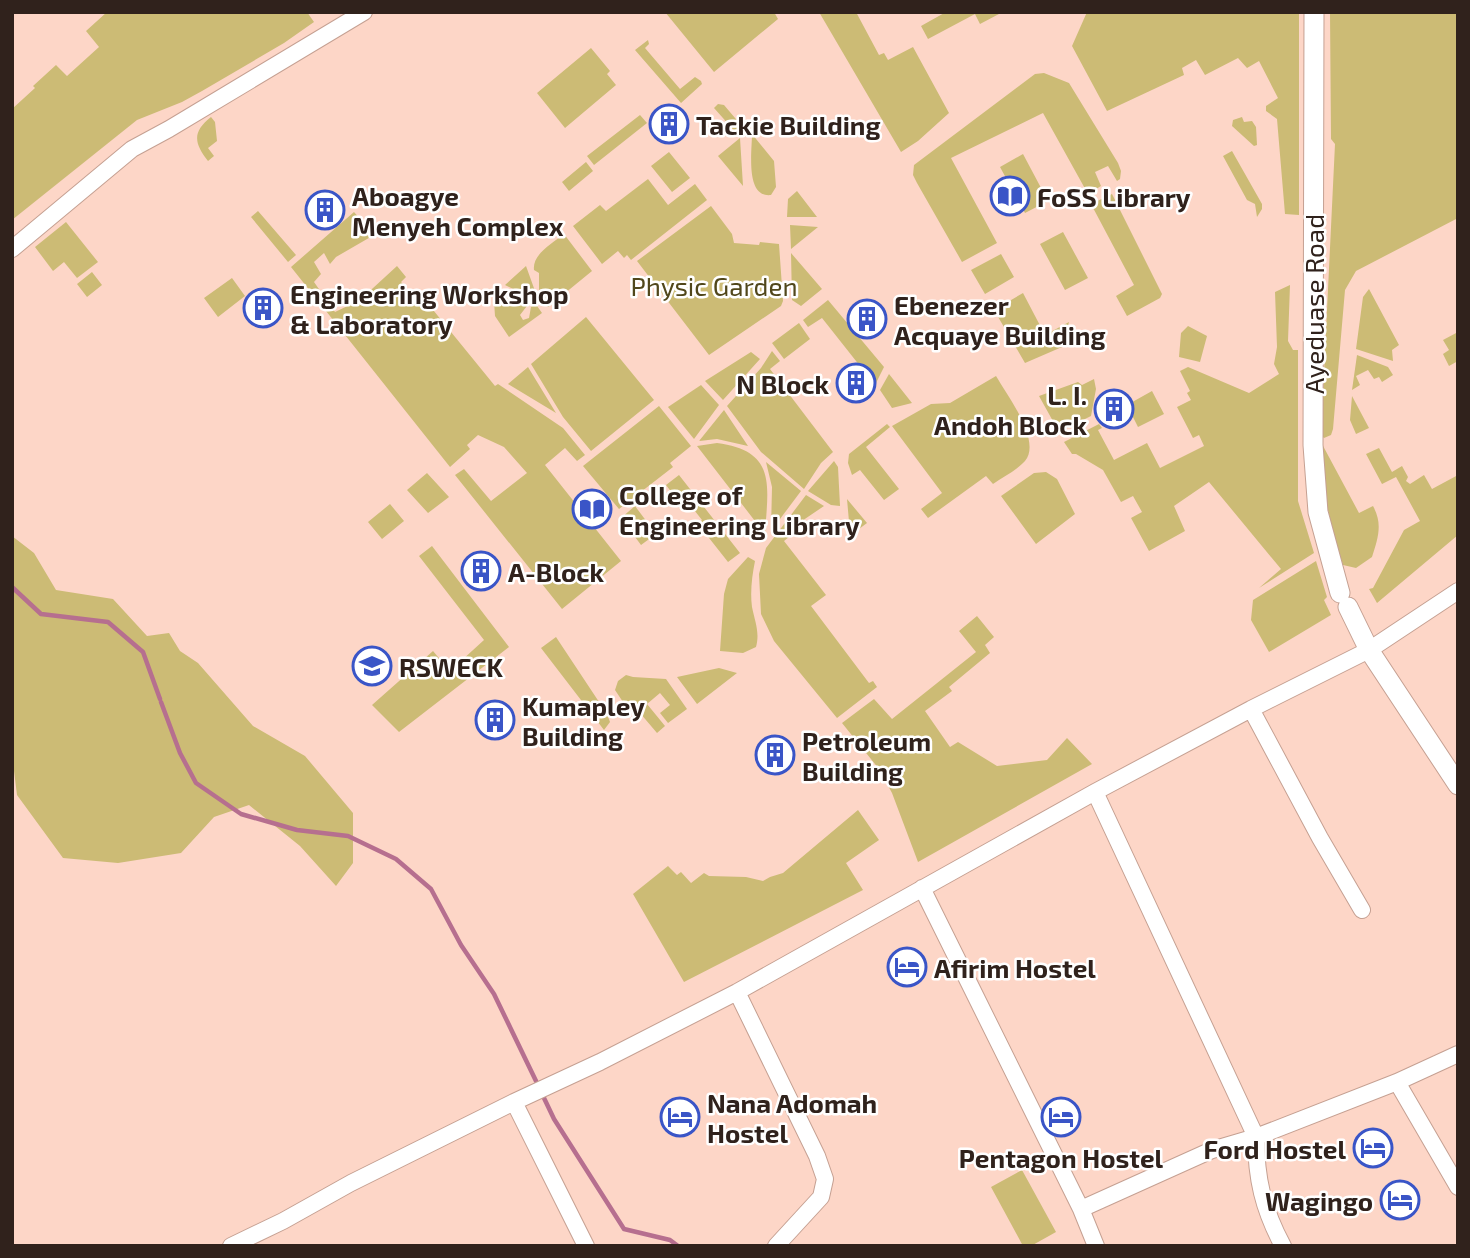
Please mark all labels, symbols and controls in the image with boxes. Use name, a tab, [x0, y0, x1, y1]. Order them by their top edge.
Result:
building icon: Tackie Building	[648, 103, 690, 145]
place label: Tackie Building	[696, 109, 881, 140]
library icon: FoSS Library	[989, 175, 1031, 217]
place label: Aboagye Menyeh Complex	[352, 180, 564, 242]
place label: FoSS Library	[1037, 181, 1191, 213]
building icon: Aboagye Menyeh Complex	[304, 189, 346, 231]
street label: Ayeduase Road	[1298, 214, 1329, 394]
park label: Physic Garden	[630, 270, 798, 301]
place label: Engineering Workshop & Laboratory	[290, 278, 569, 340]
building icon: Engineering Workshop & Laboratory	[242, 287, 284, 329]
place label: Ebenezer Acquaye Building	[894, 289, 1106, 351]
building icon: Ebenezer Acquaye Building	[846, 298, 888, 340]
building icon: N Block	[835, 362, 877, 404]
place label: N Block	[736, 368, 829, 399]
place label: L. I. Andoh Block	[934, 379, 1087, 440]
building icon: L. I. Andoh Block	[1093, 388, 1135, 430]
place label: College of Engineering Library	[619, 479, 860, 541]
library icon: College of Engineering Library	[571, 488, 613, 530]
building icon: A-Block	[460, 550, 502, 592]
place label: A-Block	[508, 556, 604, 587]
school or university icon: RSWECK	[351, 645, 393, 687]
place label: RSWECK	[399, 651, 504, 682]
place label: Kumapley Building	[522, 690, 645, 751]
building icon: Kumapley Building	[474, 699, 516, 741]
place label: Petroleum Building	[802, 725, 931, 786]
building icon: Petroleum Building	[754, 734, 796, 776]
hotel icon: Afirim Hostel	[886, 946, 928, 988]
place label: Afirim Hostel	[934, 952, 1096, 983]
place label: Nana Adomah Hostel	[707, 1087, 877, 1148]
hotel icon: Nana Adomah Hostel	[659, 1096, 701, 1138]
hotel icon: Pentagon Hostel	[1040, 1096, 1082, 1138]
hotel icon: Ford Hostel	[1352, 1127, 1394, 1169]
place label: Ford Hostel	[1204, 1133, 1346, 1164]
place label: Pentagon Hostel	[959, 1142, 1164, 1173]
hotel icon: Wagingo	[1379, 1179, 1421, 1221]
place label: Wagingo	[1265, 1185, 1373, 1216]

